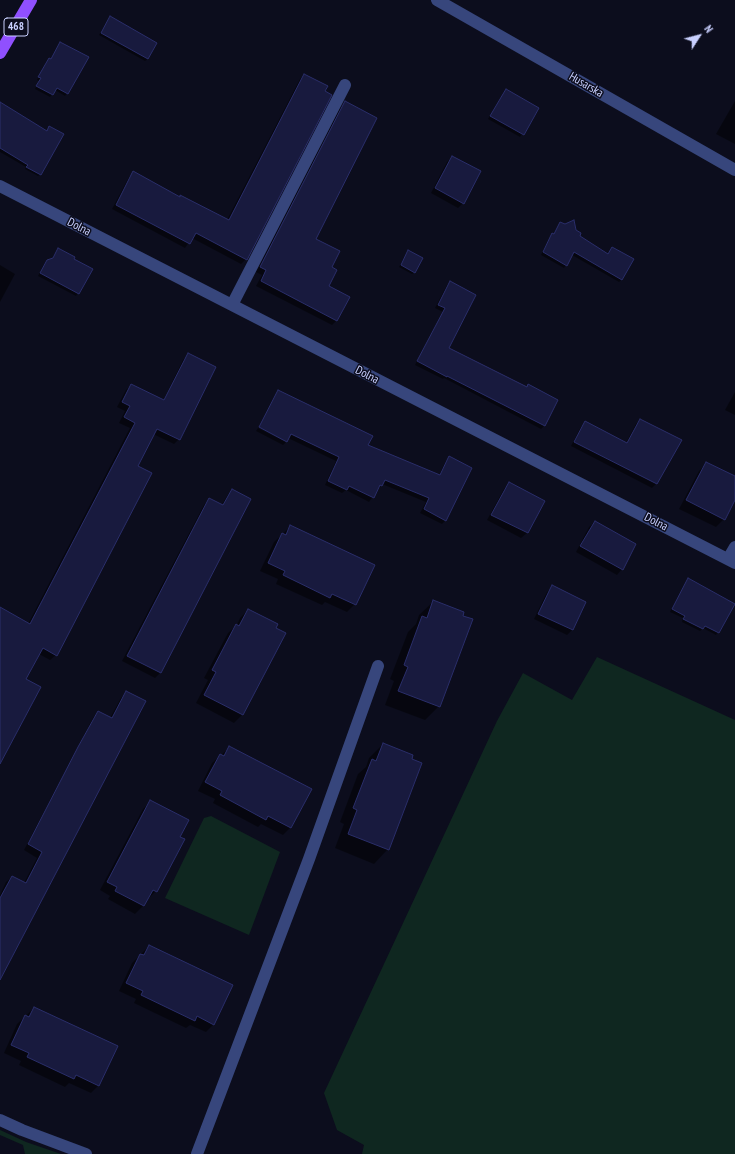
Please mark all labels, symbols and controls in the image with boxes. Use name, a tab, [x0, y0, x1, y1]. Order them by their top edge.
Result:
north arrow	[679, 16, 719, 56]
road number: 468	[4, 18, 28, 36]
text: N	[701, 22, 716, 35]
street label: Husarska	[566, 69, 606, 101]
street label: Dolna	[65, 215, 93, 239]
street label: Dolna	[353, 363, 381, 387]
street label: Dolna	[642, 510, 670, 534]

